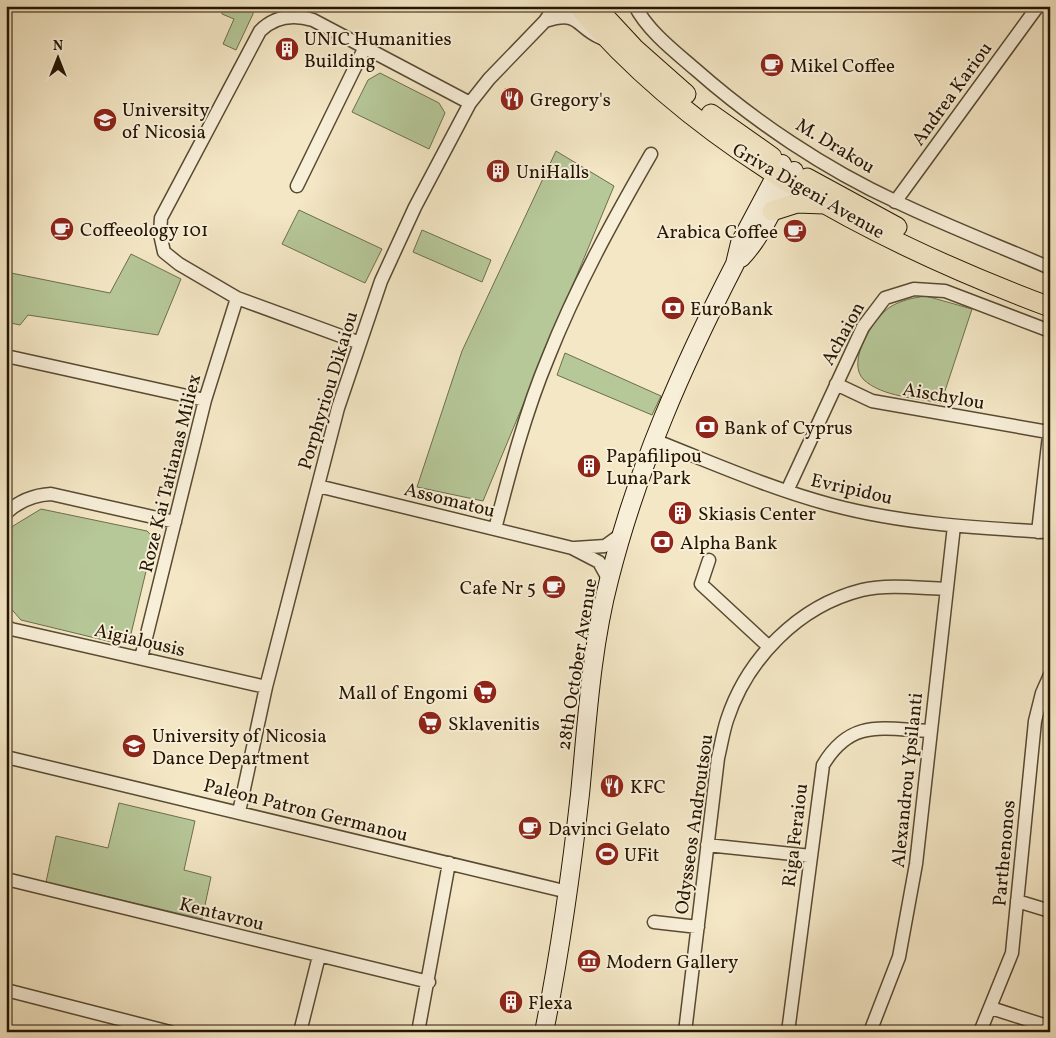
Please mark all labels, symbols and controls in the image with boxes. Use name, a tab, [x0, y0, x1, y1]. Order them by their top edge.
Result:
place label: UNIC Humanities Building	[304, 27, 452, 75]
north arrow	[32, 32, 82, 82]
building icon: UNIC Humanities Building	[274, 36, 300, 62]
text: N	[53, 37, 63, 56]
street label: Andrea Kariou	[906, 37, 999, 151]
cafe icon: Mikel Coffee	[759, 52, 785, 78]
place label: Mikel Coffee	[790, 54, 895, 80]
restaurant icon: Gregory's	[499, 86, 525, 112]
place label: Gregory's	[530, 88, 611, 114]
place label: University of Nicosia	[122, 98, 210, 146]
school or university icon: University of Nicosia	[92, 107, 118, 133]
street label: M. Drakou	[790, 113, 879, 181]
street label: Griva Digeni Avenue	[727, 137, 889, 246]
building icon: UniHalls	[485, 158, 511, 184]
place label: UniHalls	[516, 160, 589, 186]
cafe icon: Coffeeology 101	[49, 216, 75, 242]
place label: Coffeeology 101	[80, 218, 208, 244]
cafe icon: Arabica Coffee	[782, 218, 808, 244]
place label: Arabica Coffee	[656, 220, 778, 246]
bank icon: EuroBank	[660, 295, 686, 321]
place label: EuroBank	[690, 297, 773, 323]
street label: Achaion	[816, 297, 872, 370]
street label: Porphyriou Dikaiou	[292, 308, 365, 473]
street label: Roze Kai Tatianas Miliex	[134, 371, 208, 576]
street label: Aischylou	[901, 377, 987, 417]
bank icon: Bank of Cyprus	[694, 414, 720, 440]
place label: Bank of Cyprus	[724, 416, 853, 442]
place label: Papafilipou Luna Park	[606, 444, 702, 492]
building icon: Papafilipou Luna Park	[576, 453, 602, 479]
street label: Evripidou	[808, 468, 895, 512]
street label: Assomatou	[401, 477, 498, 525]
building icon: Skiasis Center	[667, 500, 693, 526]
place label: Skiasis Center	[698, 502, 816, 528]
bank icon: Alpha Bank	[649, 529, 675, 555]
place label: Alpha Bank	[680, 531, 777, 557]
cafe icon: Cafe Nr 5	[541, 574, 567, 600]
place label: Cafe Nr 5	[460, 576, 536, 602]
street label: 28th October Avenue	[552, 576, 604, 752]
street label: Aigialousis	[92, 618, 188, 664]
supermarket icon: Mall of Engomi	[472, 679, 498, 705]
place label: Mall of Engomi	[338, 681, 468, 707]
street label: Alexandrou Ypsilanti	[886, 691, 930, 869]
supermarket icon: Sklavenitis	[417, 710, 443, 736]
place label: Sklavenitis	[448, 712, 540, 738]
place label: University of Nicosia Dance Department	[152, 724, 327, 772]
street label: Odysseos Androutsou	[669, 732, 721, 916]
school or university icon: University of Nicosia Dance Department	[121, 733, 147, 759]
street label: Paleon Patron Germanou	[201, 773, 410, 849]
restaurant icon: KFC	[599, 773, 625, 799]
place label: KFC	[630, 775, 666, 801]
street label: Riga Feraiou	[777, 782, 815, 889]
street label: Parthenonos	[987, 799, 1023, 907]
cafe icon: Davinci Gelato	[517, 815, 543, 841]
place label: Davinci Gelato	[548, 817, 670, 843]
sports icon: UFit	[594, 841, 620, 867]
place label: UFit	[624, 843, 660, 869]
street label: Kentavrou	[176, 892, 267, 938]
museum icon: Modern Gallery	[576, 948, 602, 974]
place label: Modern Gallery	[606, 950, 738, 976]
building icon: Flexa	[498, 989, 524, 1015]
place label: Flexa	[528, 991, 573, 1017]

